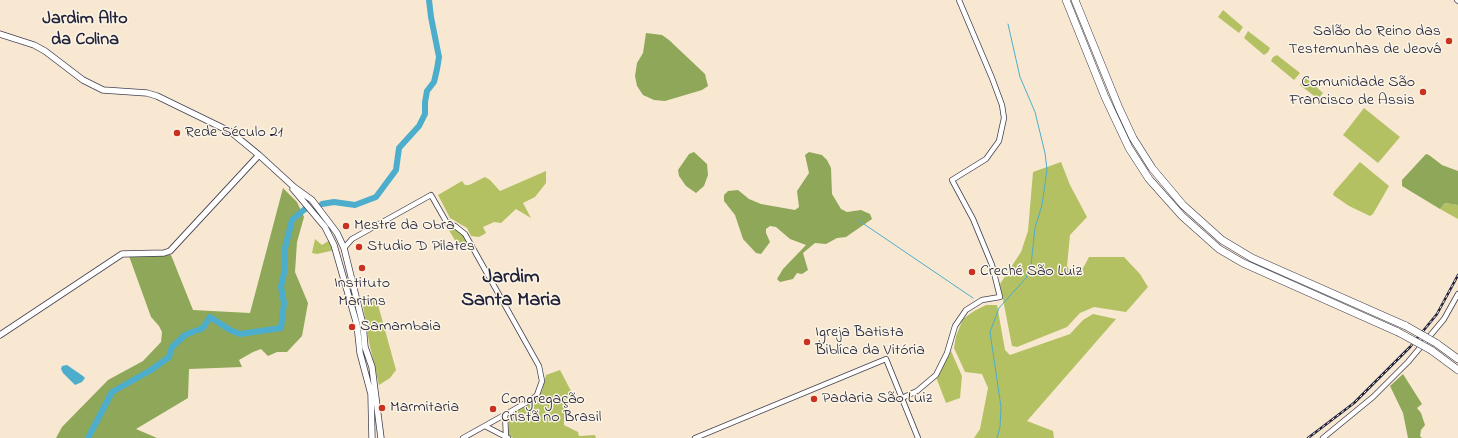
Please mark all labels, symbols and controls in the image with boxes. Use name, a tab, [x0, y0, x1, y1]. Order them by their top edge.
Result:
district label: Jardim Alto da Colina	[42, 9, 128, 52]
place label: Salão do Reino das Testemunhas de Jeová	[1288, 22, 1441, 60]
marker: Salão do Reino das Testemunhas de Jeová	[1444, 36, 1454, 46]
place label: Comunidade São Francisco de Assis	[1290, 73, 1415, 111]
marker: Comunidade São Francisco de Assis	[1418, 87, 1428, 97]
place label: Rede Século 21	[185, 123, 283, 143]
marker: Rede Século 21	[172, 128, 182, 138]
place label: Mestre da Obra	[354, 216, 455, 236]
marker: Mestre da Obra	[341, 221, 351, 231]
place label: Studio D Pilates	[367, 237, 475, 257]
marker: Studio D Pilates	[354, 242, 364, 252]
place label: Creché São Luiz	[980, 262, 1082, 282]
marker: Instituto Martins	[357, 263, 367, 273]
district label: Jardim Santa Maria	[461, 267, 561, 314]
marker: Creché São Luiz	[967, 267, 977, 277]
place label: Instituto Martins	[334, 274, 390, 312]
place label: Samambaia	[360, 317, 441, 337]
marker: Samambaia	[347, 322, 357, 332]
place label: Igreja Batista Biblíca da Vitória	[815, 323, 925, 361]
marker: Igreja Batista Biblíca da Vitória	[802, 337, 812, 347]
place label: Padaria São Luiz	[822, 389, 932, 409]
place label: Congregação Cristã no Brasil	[501, 390, 602, 428]
marker: Padaria São Luiz	[809, 394, 819, 404]
place label: Marmitaria	[390, 398, 459, 418]
marker: Marmitaria	[377, 403, 387, 413]
marker: Congregação Cristã no Brasil	[488, 404, 498, 414]

